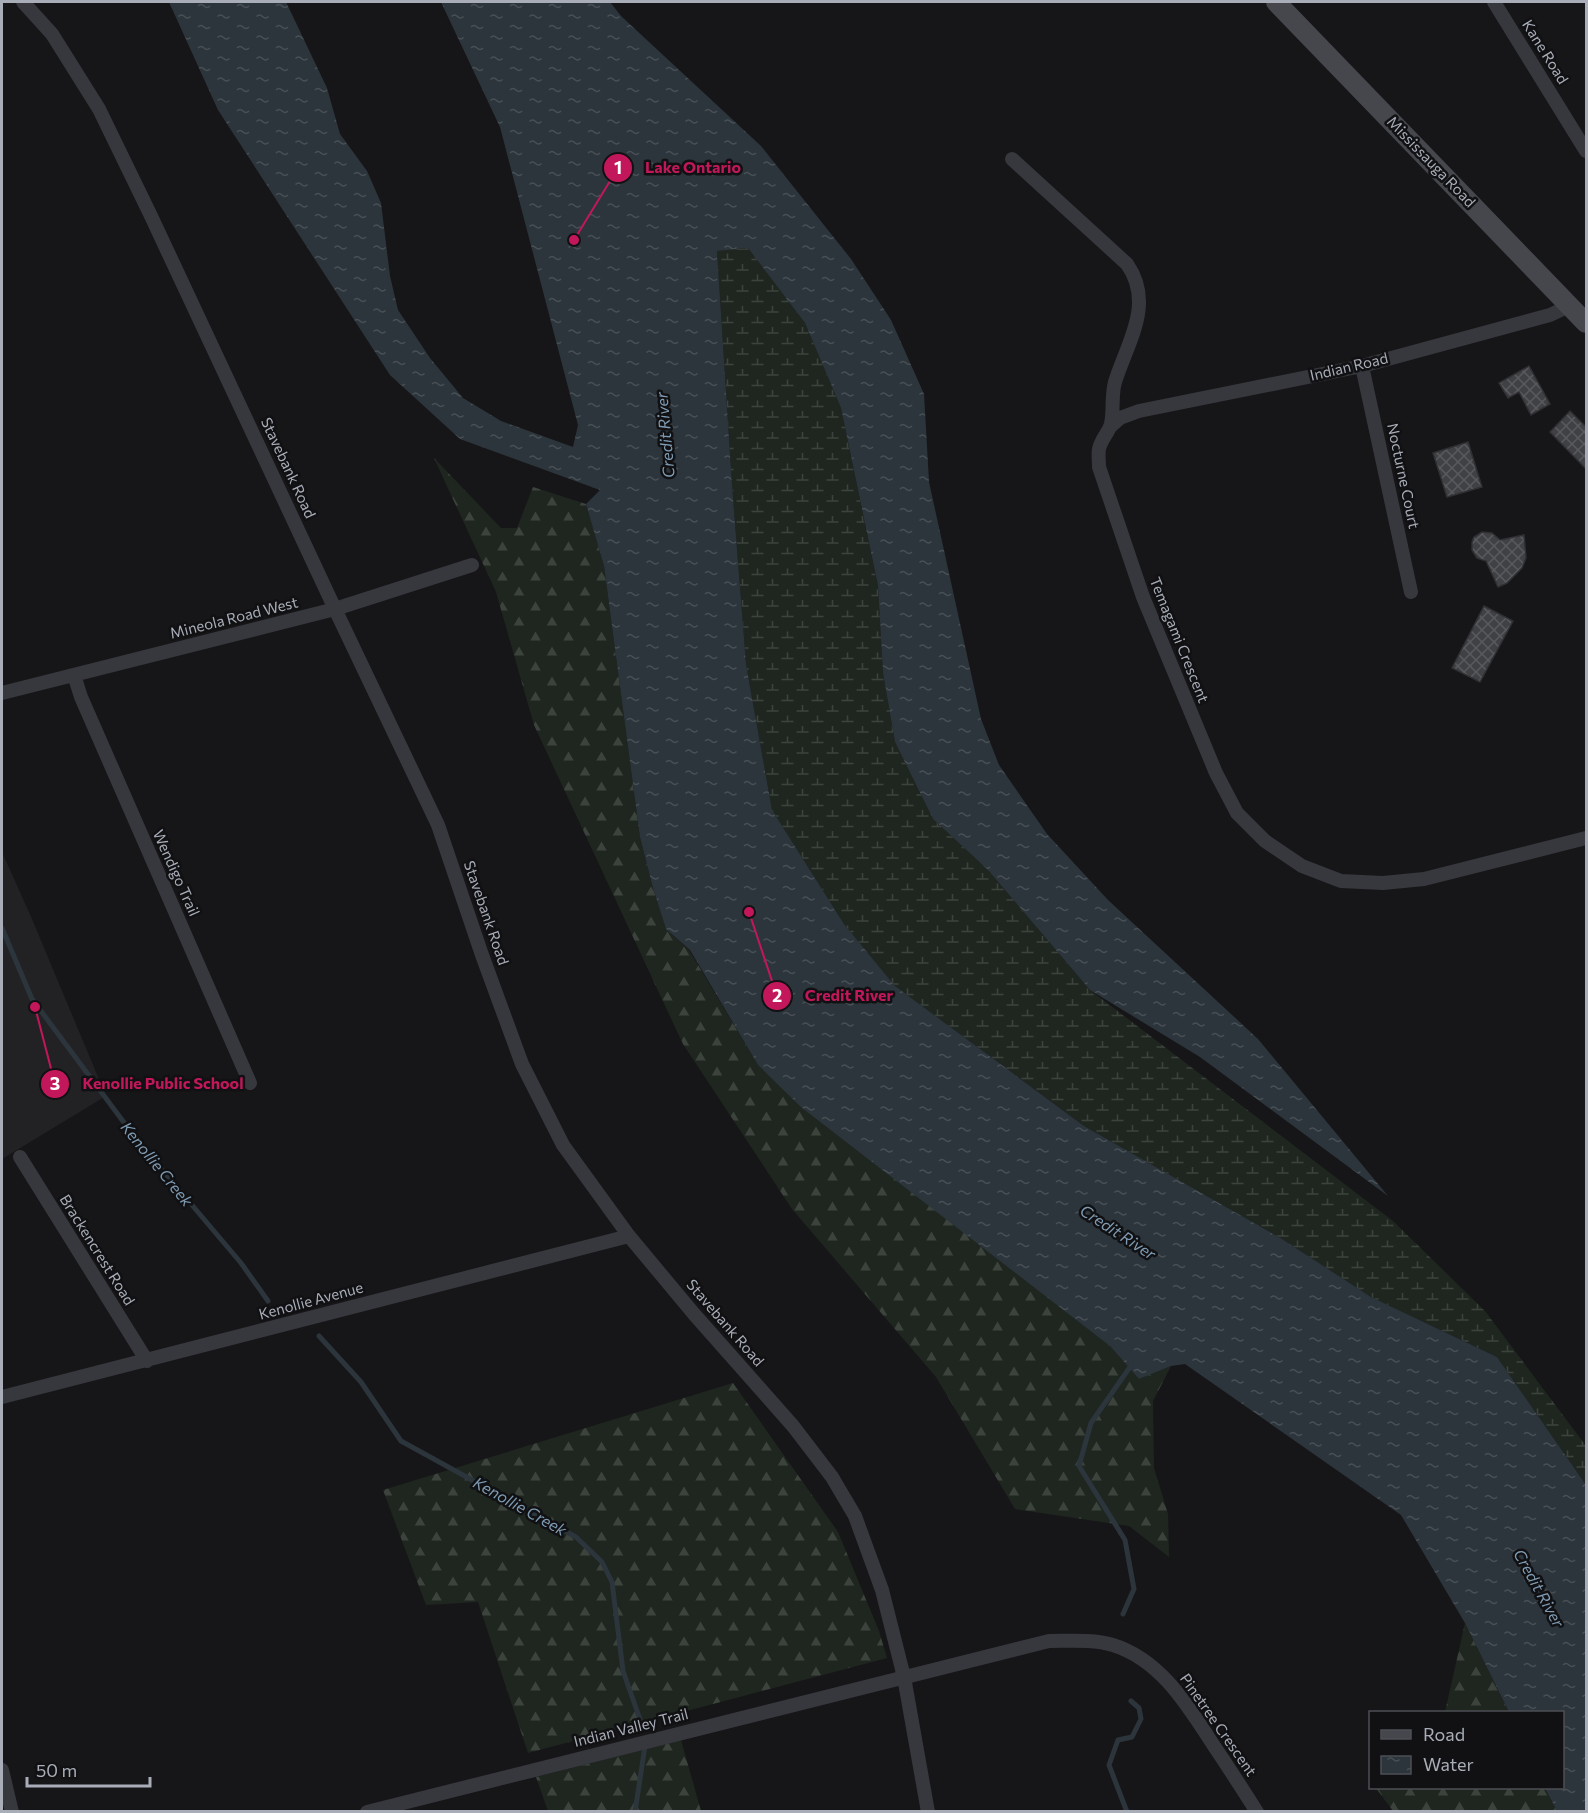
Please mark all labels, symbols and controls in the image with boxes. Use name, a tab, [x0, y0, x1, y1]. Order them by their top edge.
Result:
street label: Kane Road	[1519, 16, 1573, 87]
street label: Mississauga Road	[1384, 112, 1480, 210]
callout: Lake Ontario	[603, 151, 753, 185]
text: 1	[614, 156, 622, 178]
text: Lake Ontario	[645, 157, 741, 176]
street label: Indian Road	[1308, 348, 1390, 384]
water label: Credit River	[651, 391, 678, 479]
street label: Stavebank Road	[258, 414, 320, 521]
street label: Nocturne Court	[1384, 421, 1424, 530]
street label: Temagami Crescent	[1147, 574, 1213, 705]
street label: Mineola Road West	[168, 592, 300, 642]
street label: Wendigo Trail	[150, 827, 204, 919]
street label: Stavebank Road	[461, 858, 513, 967]
callout: Credit River	[762, 979, 905, 1013]
text: 2	[772, 984, 782, 1006]
text: Credit River	[805, 985, 894, 1004]
callout: Kenollie Public School	[40, 1067, 255, 1101]
text: 3	[50, 1072, 60, 1094]
text: Kenollie Public School	[82, 1073, 244, 1092]
water label: Kenollie Creek	[117, 1117, 198, 1210]
street label: Brackencrest Road	[57, 1191, 139, 1308]
water label: Credit River	[1077, 1200, 1160, 1263]
street label: Stavebank Road	[683, 1275, 768, 1369]
street label: Kenollie Avenue	[257, 1277, 365, 1323]
water label: Kenollie Creek	[470, 1472, 570, 1539]
water label: Credit River	[1510, 1545, 1569, 1631]
street label: Pinetree Crescent	[1177, 1670, 1261, 1779]
street label: Indian Valley Trail	[571, 1704, 690, 1750]
legend	[1369, 1711, 1564, 1789]
text: Road	[1423, 1723, 1465, 1745]
scale bar	[27, 1750, 150, 1788]
text: Water	[1423, 1753, 1474, 1775]
text: 50 m	[36, 1759, 77, 1781]

